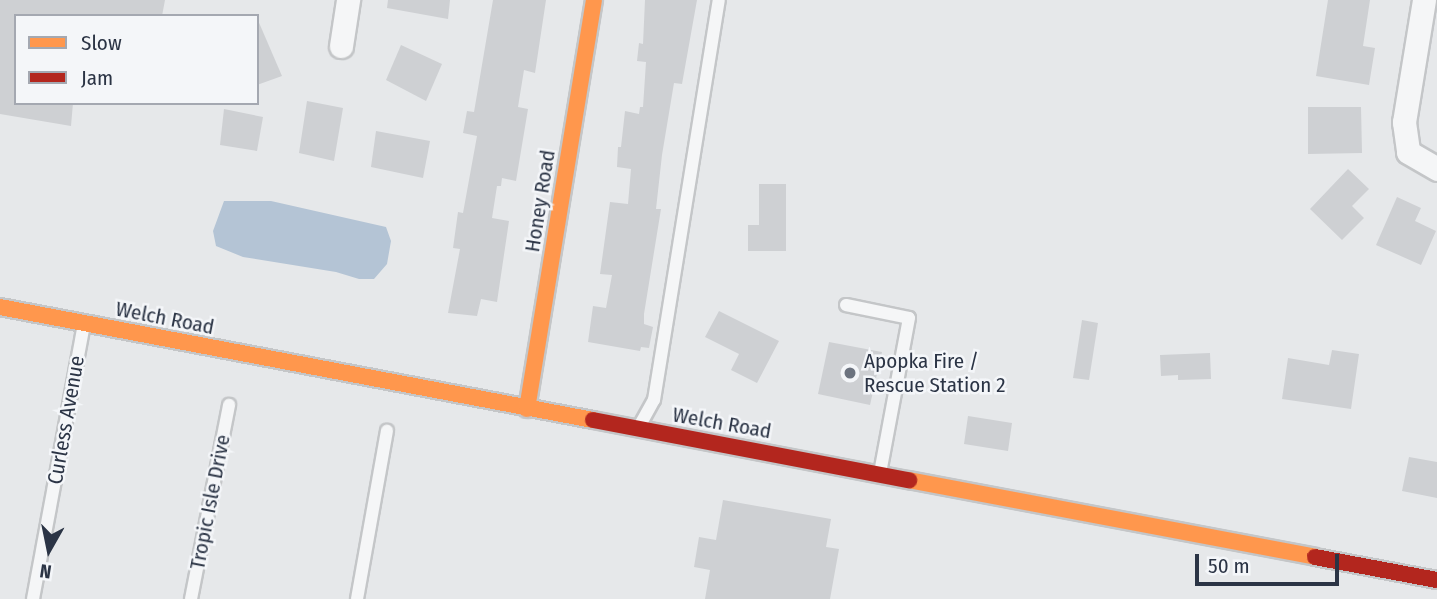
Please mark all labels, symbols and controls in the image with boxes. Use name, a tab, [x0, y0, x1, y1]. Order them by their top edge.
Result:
legend	[14, 14, 259, 105]
text: Slow	[81, 30, 122, 56]
text: Jam	[81, 65, 113, 91]
street label: Honey Road	[520, 148, 560, 254]
street label: Welch Road	[114, 296, 216, 340]
place label: Apopka Fire / Rescue Station 2	[864, 348, 1005, 398]
street label: Curless Avenue	[42, 354, 90, 486]
marker: Apopka Fire / Rescue Station 2	[842, 365, 858, 381]
street label: Welch Road	[671, 402, 773, 444]
street label: Tropic Isle Drive	[185, 432, 235, 572]
north arrow	[14, 515, 84, 585]
scale bar	[1199, 540, 1342, 584]
text: 50 m	[1208, 553, 1250, 579]
text: N	[38, 559, 53, 583]

